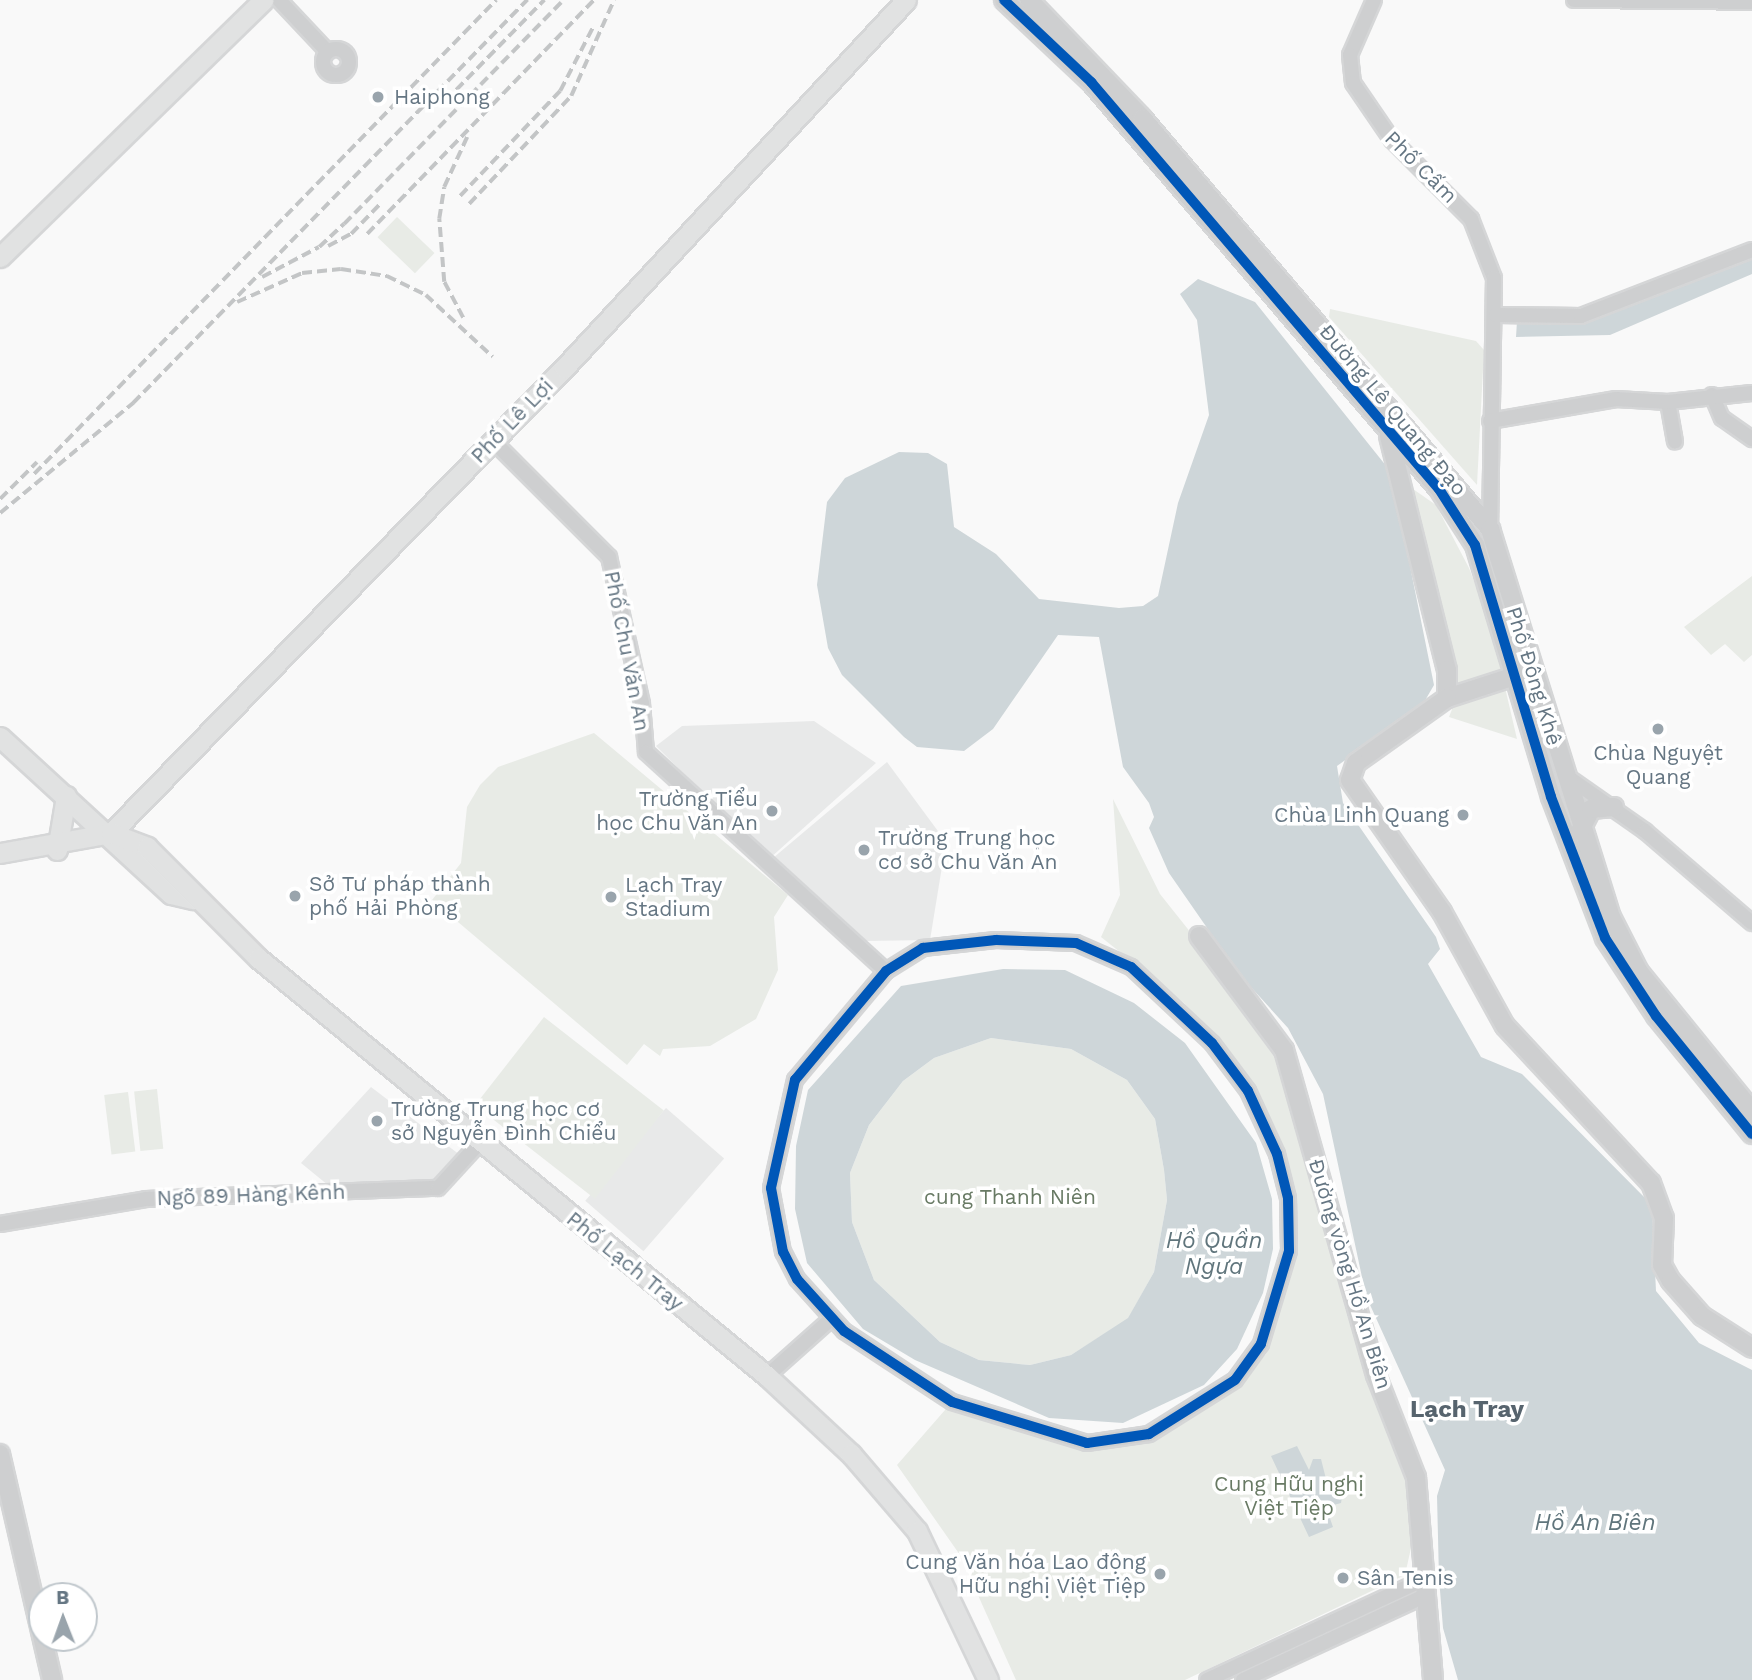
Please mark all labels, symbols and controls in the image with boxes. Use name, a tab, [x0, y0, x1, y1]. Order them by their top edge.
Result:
place label: Haiphong	[394, 84, 490, 110]
marker: Haiphong	[368, 87, 388, 107]
street label: Phố Cấm	[1380, 126, 1462, 208]
street label: Đường Lê Quang Đạo	[1314, 319, 1472, 501]
street label: Phố Lê Lợi	[466, 374, 558, 468]
street label: Phố Chu Văn An	[599, 568, 655, 734]
street label: Phố Đông Khê	[1501, 604, 1567, 748]
marker: Chùa Nguyệt Quang	[1650, 721, 1666, 737]
place label: Chùa Nguyệt Quang	[1593, 740, 1723, 790]
place label: Trường Tiểu học Chu Văn An	[595, 786, 758, 836]
place label: Chùa Linh Quang	[1274, 802, 1449, 828]
marker: Trường Tiểu học Chu Văn An	[764, 803, 780, 819]
marker: Chùa Linh Quang	[1455, 807, 1471, 823]
place label: Trường Trung học cơ sở Chu Văn An	[878, 825, 1059, 875]
marker: Trường Trung học cơ sở Chu Văn An	[856, 842, 872, 858]
place label: Sở Tư pháp thành phố Hải Phòng	[309, 871, 492, 921]
place label: Lạch Tray Stadium	[625, 872, 723, 922]
marker: Sở Tư pháp thành phố Hải Phòng	[287, 888, 303, 904]
marker: Lạch Tray Stadium	[603, 889, 619, 905]
place label: Trường Trung học cơ sở Nguyễn Đình Chiểu	[391, 1096, 616, 1146]
marker: Trường Trung học cơ sở Nguyễn Đình Chiểu	[369, 1113, 385, 1129]
street label: Đường vòng Hồ An Biên	[1303, 1155, 1397, 1393]
street label: Ngõ 89 Hàng Kênh	[156, 1179, 346, 1211]
park label: cung Thanh Niên	[924, 1184, 1096, 1210]
street label: Phố Lạch Tray	[561, 1206, 689, 1316]
water label: Hồ Quần Ngựa	[1166, 1227, 1262, 1281]
district label: Lạch Tray	[1410, 1396, 1524, 1424]
park label: Cung Hữu nghị Việt Tiệp	[1214, 1471, 1364, 1521]
water label: Hồ An Biên	[1534, 1509, 1656, 1537]
place label: Cung Văn hóa Lao động Hữu nghị Việt Tiệp	[904, 1549, 1146, 1599]
place label: Sân Tenis	[1357, 1565, 1454, 1591]
marker: Cung Văn hóa Lao động Hữu nghị Việt Tiệp	[1152, 1566, 1168, 1582]
marker: Sân Tenis	[1335, 1570, 1351, 1586]
north arrow	[28, 1582, 98, 1652]
text: B	[56, 1586, 69, 1609]

